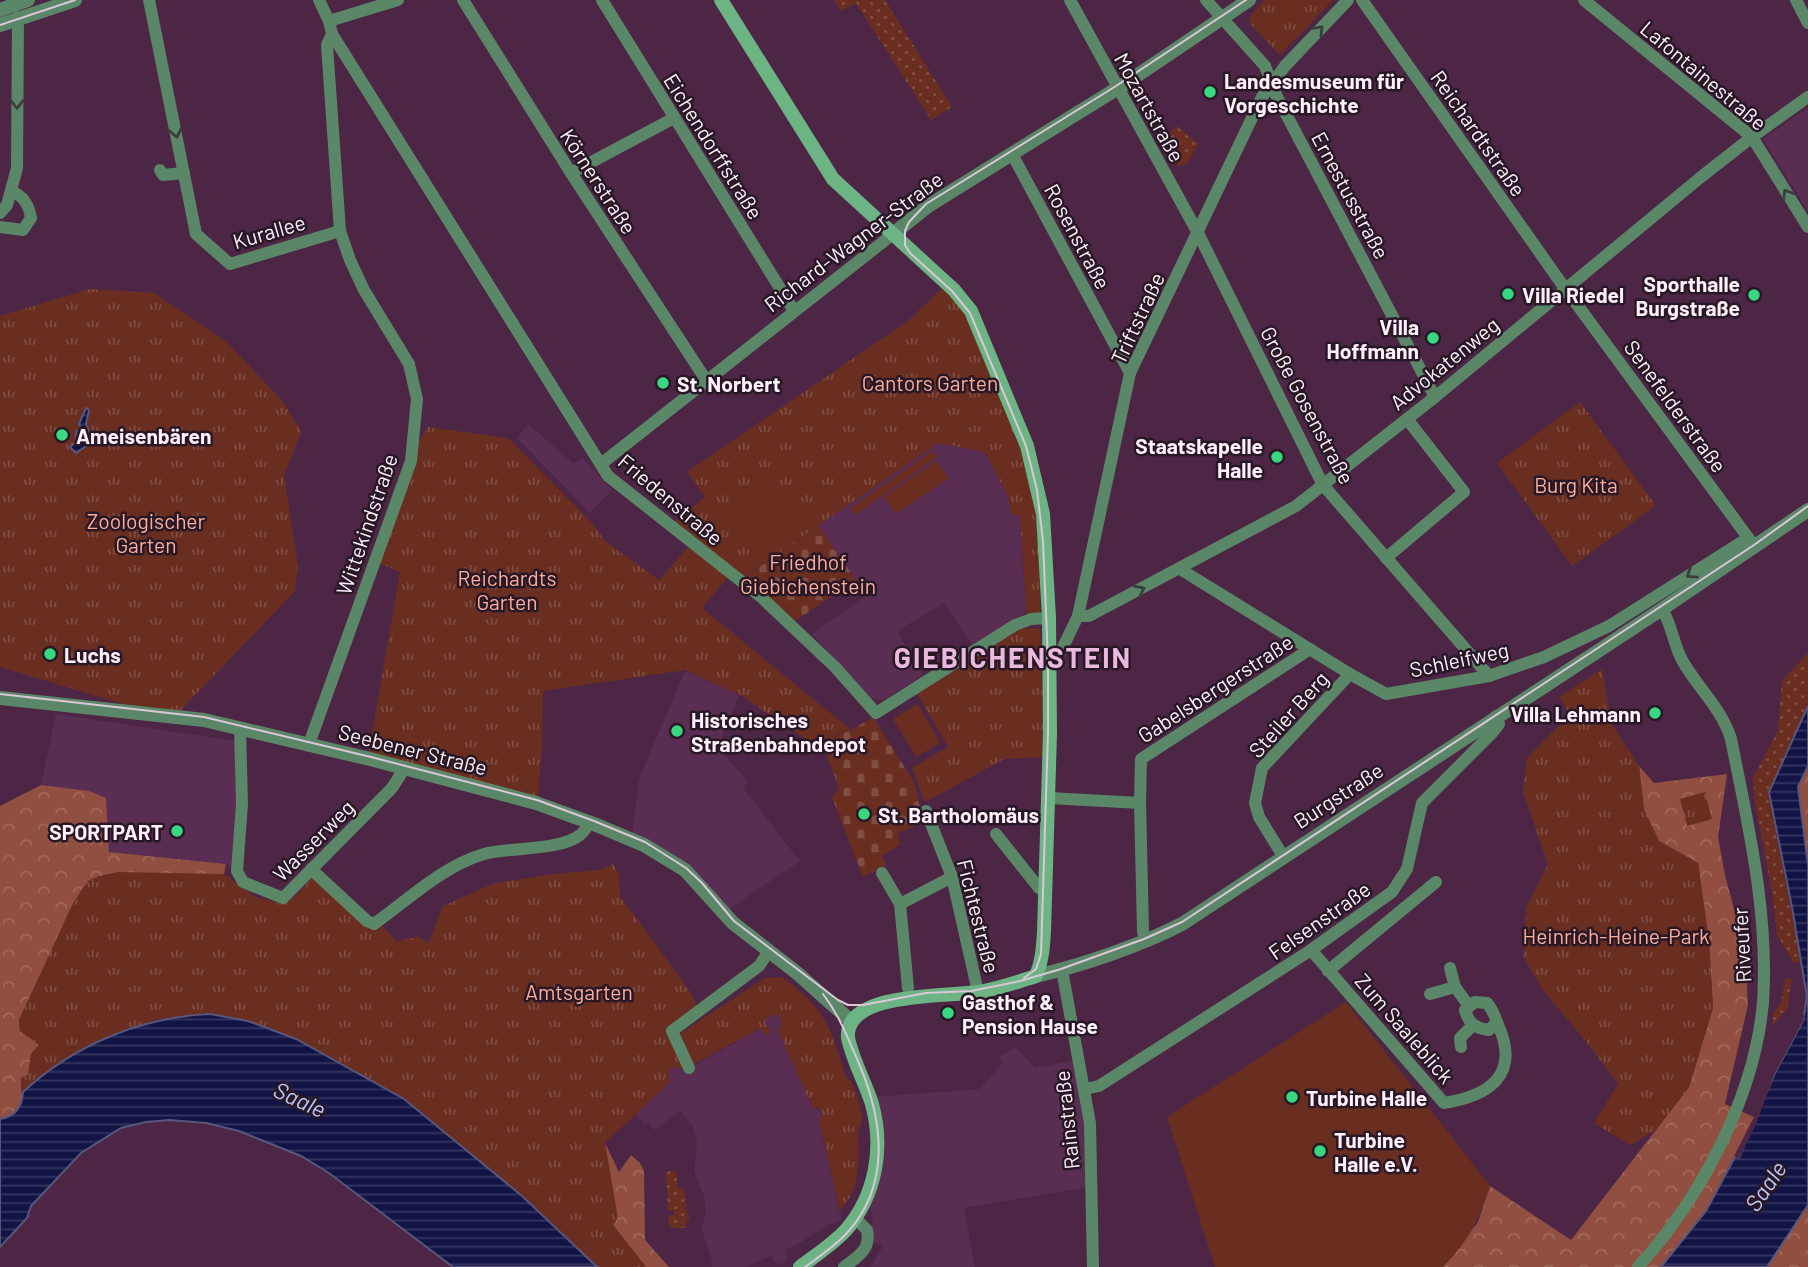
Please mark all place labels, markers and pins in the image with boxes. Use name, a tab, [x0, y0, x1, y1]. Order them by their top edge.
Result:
place label: Landesmuseum für Vorgeschichte	[1224, 68, 1404, 117]
marker: Landesmuseum für Vorgeschichte	[1202, 84, 1218, 100]
place label: Sporthalle Burgstraße	[1635, 271, 1740, 320]
place label: Villa Riedel	[1522, 282, 1624, 307]
marker: Villa Riedel	[1500, 286, 1516, 302]
marker: Sporthalle Burgstraße	[1746, 287, 1762, 303]
place label: Villa Hoffmann	[1327, 314, 1419, 363]
marker: Villa Hoffmann	[1425, 330, 1441, 346]
place label: St. Norbert	[677, 371, 781, 396]
marker: St. Norbert	[655, 375, 671, 391]
place label: Ameisenbären	[76, 423, 212, 448]
marker: Ameisenbären	[54, 427, 70, 443]
place label: Staatskapelle Halle	[1135, 433, 1263, 482]
marker: Staatskapelle Halle	[1269, 449, 1285, 465]
place label: Luchs	[64, 642, 121, 667]
marker: Luchs	[42, 646, 58, 662]
place label: Villa Lehmann	[1510, 701, 1641, 726]
marker: Villa Lehmann	[1647, 705, 1663, 721]
place label: Historisches Straßenbahndepot	[691, 707, 866, 756]
marker: Historisches Straßenbahndepot	[669, 723, 685, 739]
place label: St. Bartholomäus	[878, 802, 1039, 827]
marker: St. Bartholomäus	[856, 806, 872, 822]
place label: SPORTPART	[49, 819, 163, 844]
marker: SPORTPART	[169, 823, 185, 839]
place label: Gasthof & Pension Hause	[962, 989, 1098, 1038]
marker: Gasthof & Pension Hause	[940, 1005, 956, 1021]
place label: Turbine Halle	[1306, 1085, 1427, 1110]
marker: Turbine Halle	[1284, 1089, 1300, 1105]
place label: Turbine Halle e.V.	[1334, 1127, 1418, 1176]
marker: Turbine Halle e.V.	[1312, 1143, 1328, 1159]

